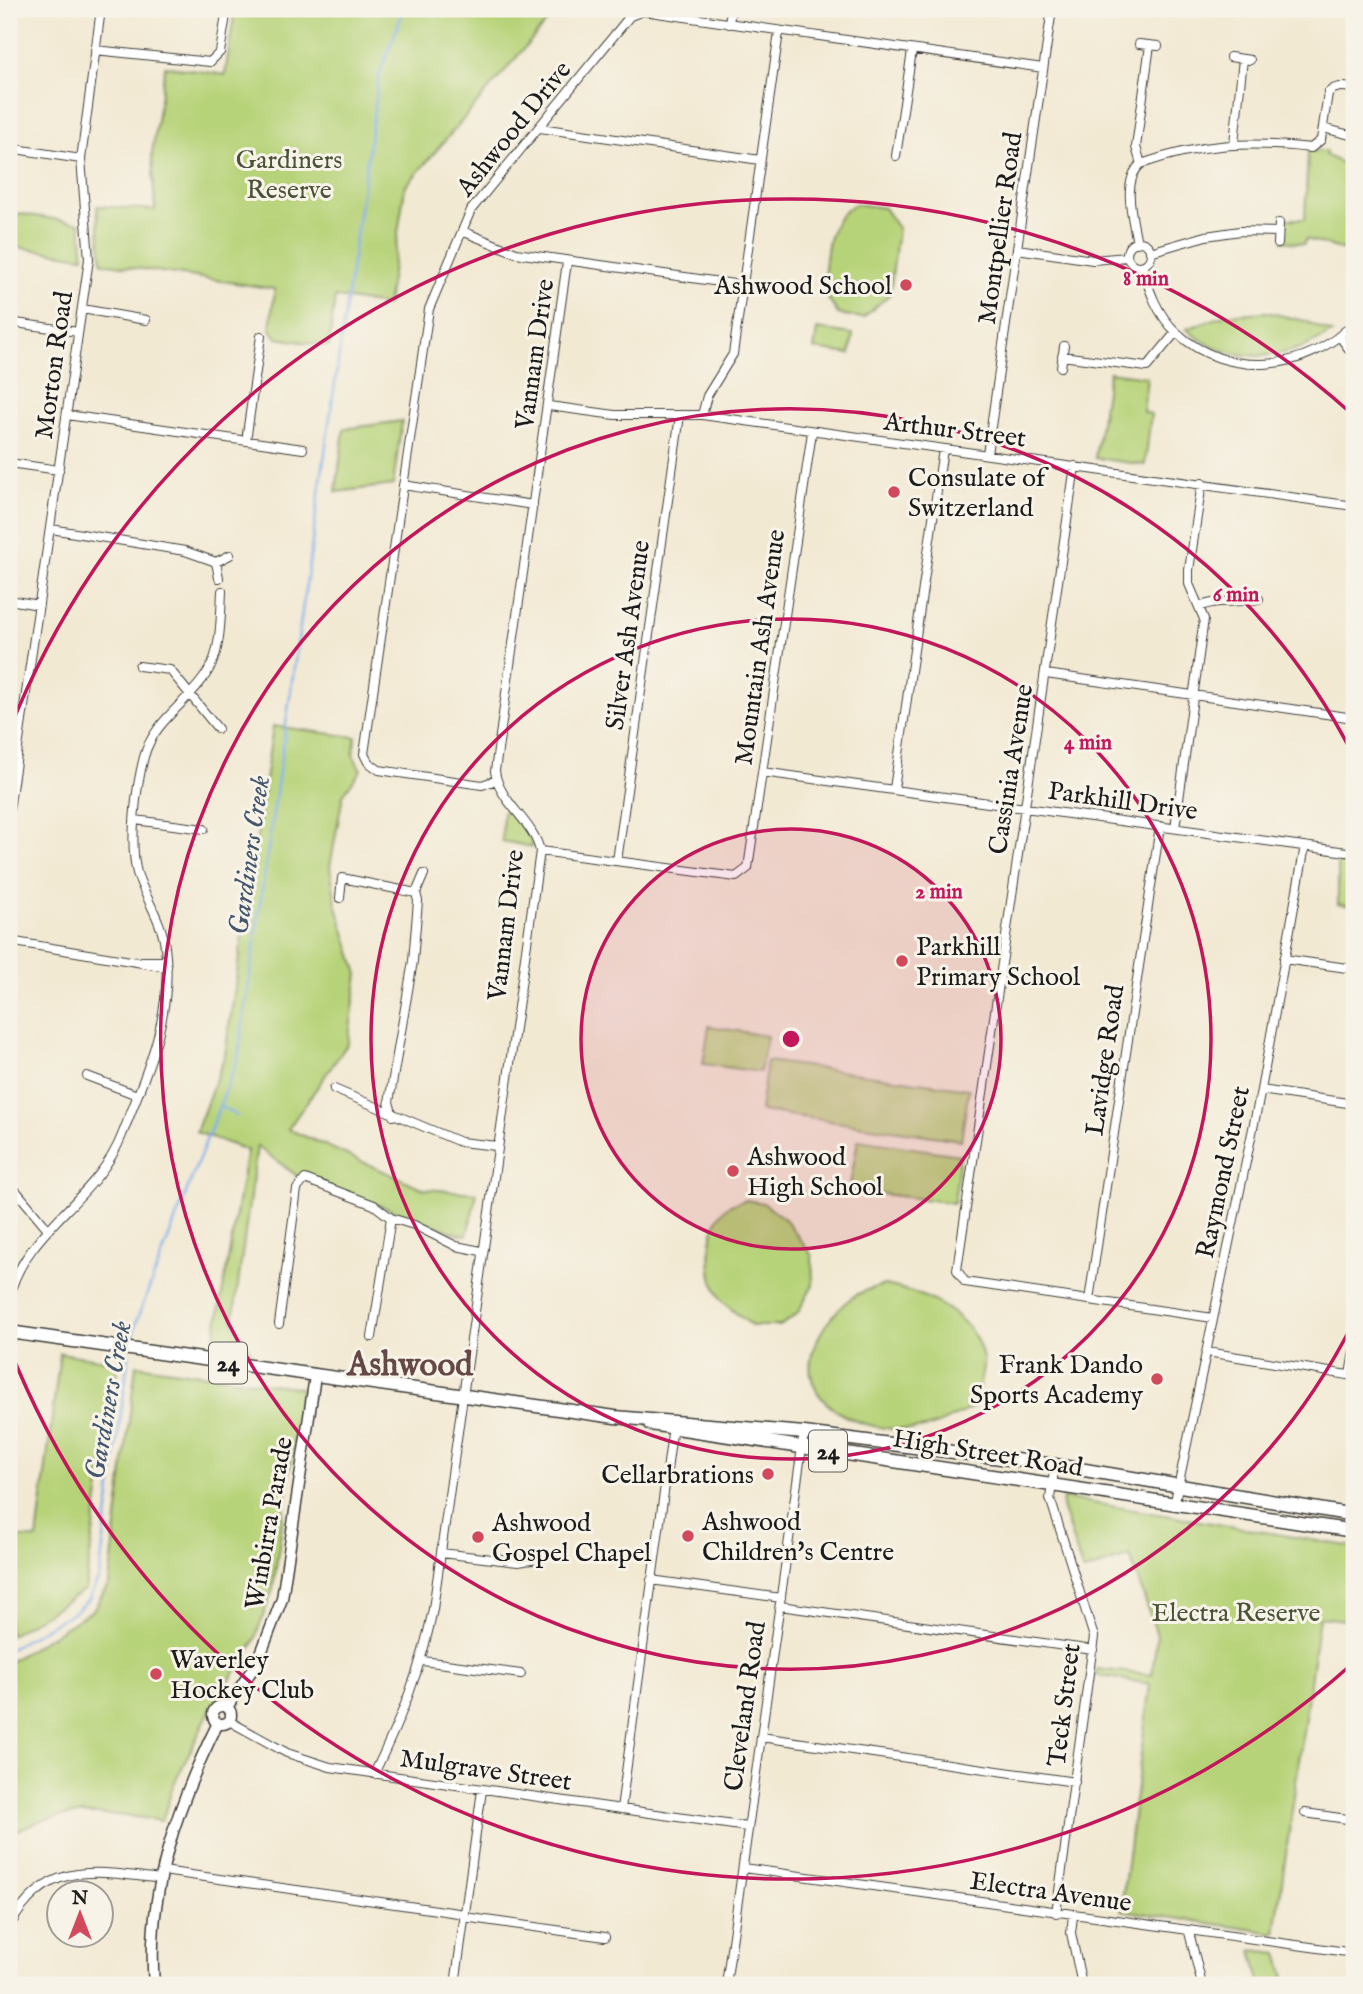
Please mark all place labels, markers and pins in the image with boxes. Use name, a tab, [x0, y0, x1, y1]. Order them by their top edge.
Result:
place label: Ashwood School	[713, 270, 893, 303]
marker: Ashwood School	[898, 277, 914, 293]
place label: Consulate of Switzerland	[908, 462, 1050, 525]
marker: Consulate of Switzerland	[886, 484, 902, 500]
place label: Parkhill Primary School	[916, 931, 1081, 994]
marker: Parkhill Primary School	[894, 953, 910, 969]
centre of rings	[779, 1027, 803, 1051]
place label: Ashwood High School	[746, 1141, 884, 1204]
marker: Ashwood High School	[725, 1163, 741, 1179]
place label: Frank Dando Sports Academy	[970, 1349, 1143, 1412]
marker: Frank Dando Sports Academy	[1149, 1371, 1165, 1387]
place label: Cellarbrations	[601, 1459, 754, 1492]
marker: Cellarbrations	[760, 1466, 776, 1482]
place label: Ashwood Children's Centre	[701, 1506, 894, 1569]
place label: Ashwood Gospel Chapel	[491, 1507, 652, 1570]
marker: Ashwood Children's Centre	[680, 1528, 696, 1544]
marker: Ashwood Gospel Chapel	[470, 1529, 486, 1545]
place label: Waverley Hockey Club	[170, 1644, 314, 1707]
marker: Waverley Hockey Club	[148, 1666, 164, 1682]

